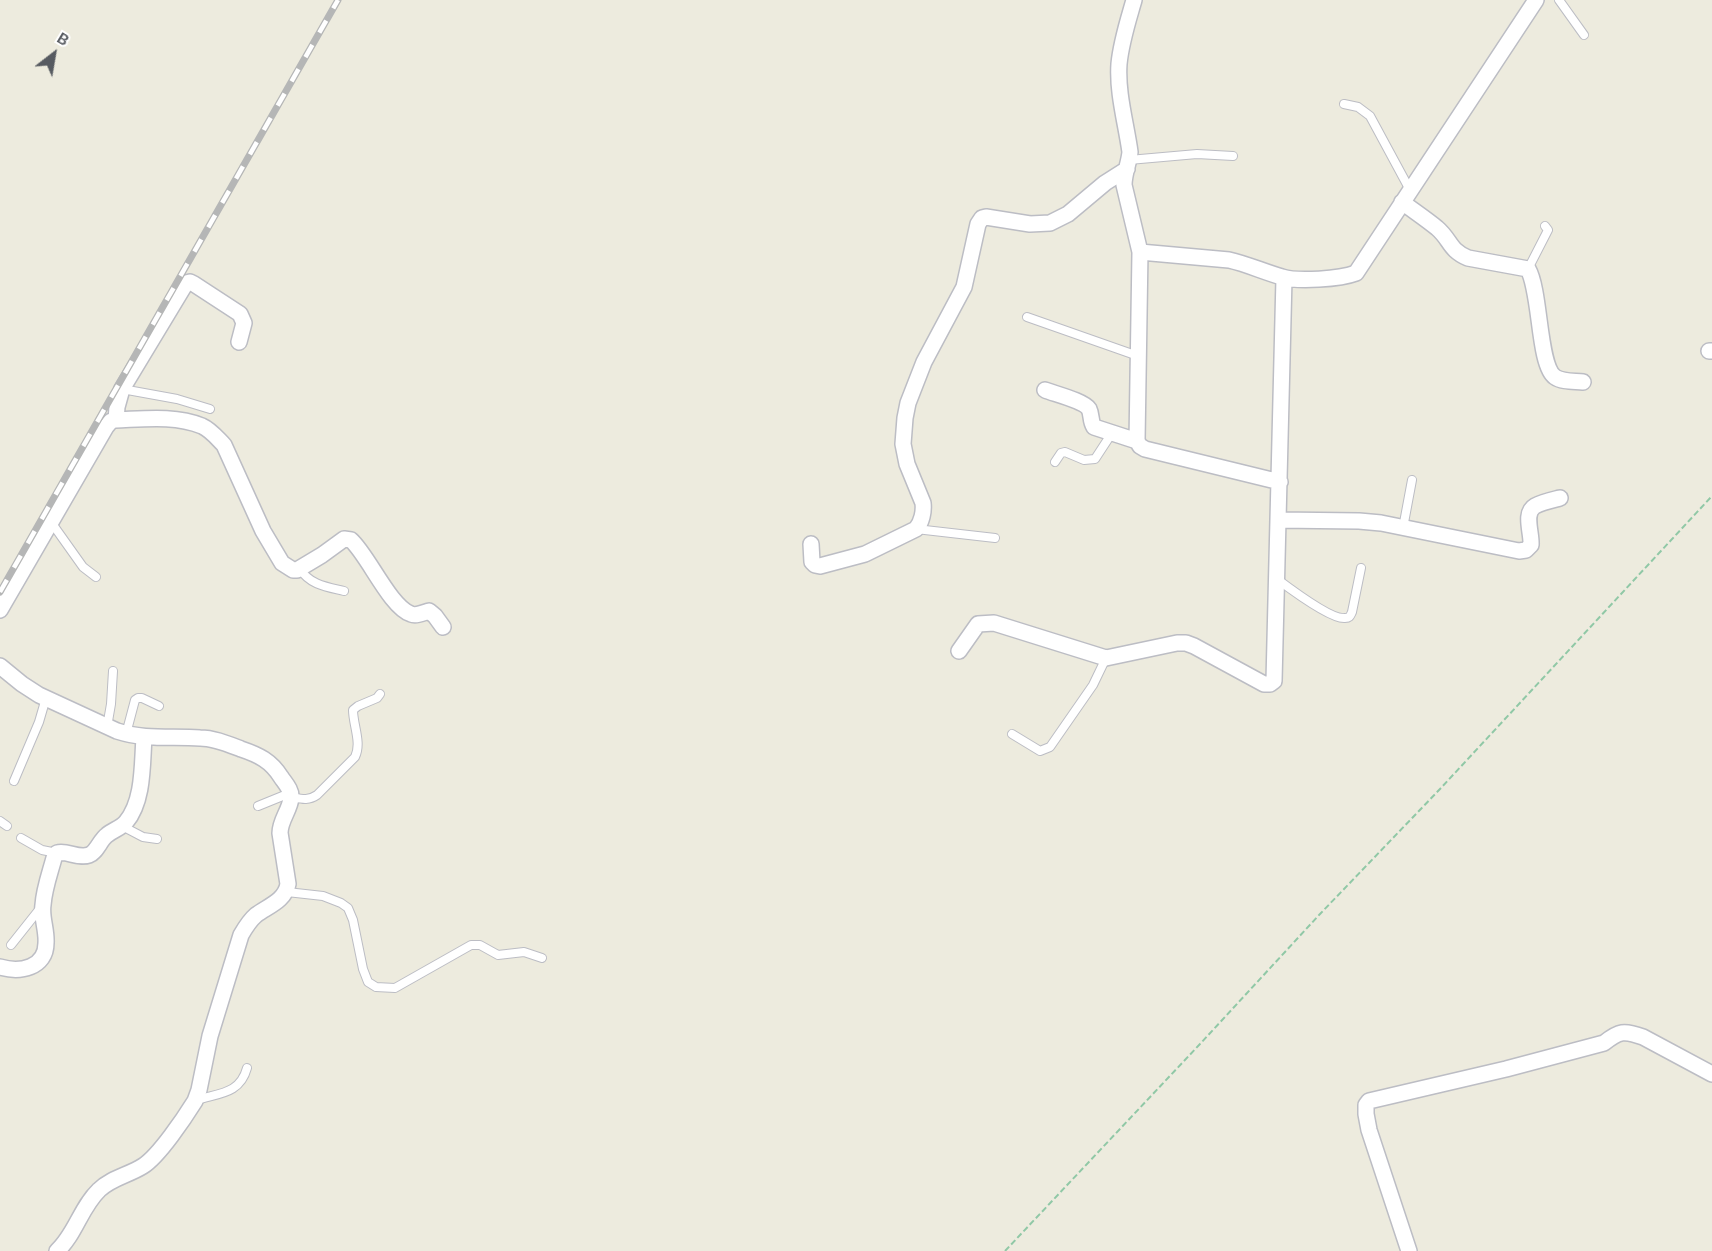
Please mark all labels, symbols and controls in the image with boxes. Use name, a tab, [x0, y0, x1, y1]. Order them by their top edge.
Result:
north arrow	[24, 24, 84, 84]
text: B	[54, 27, 73, 49]

